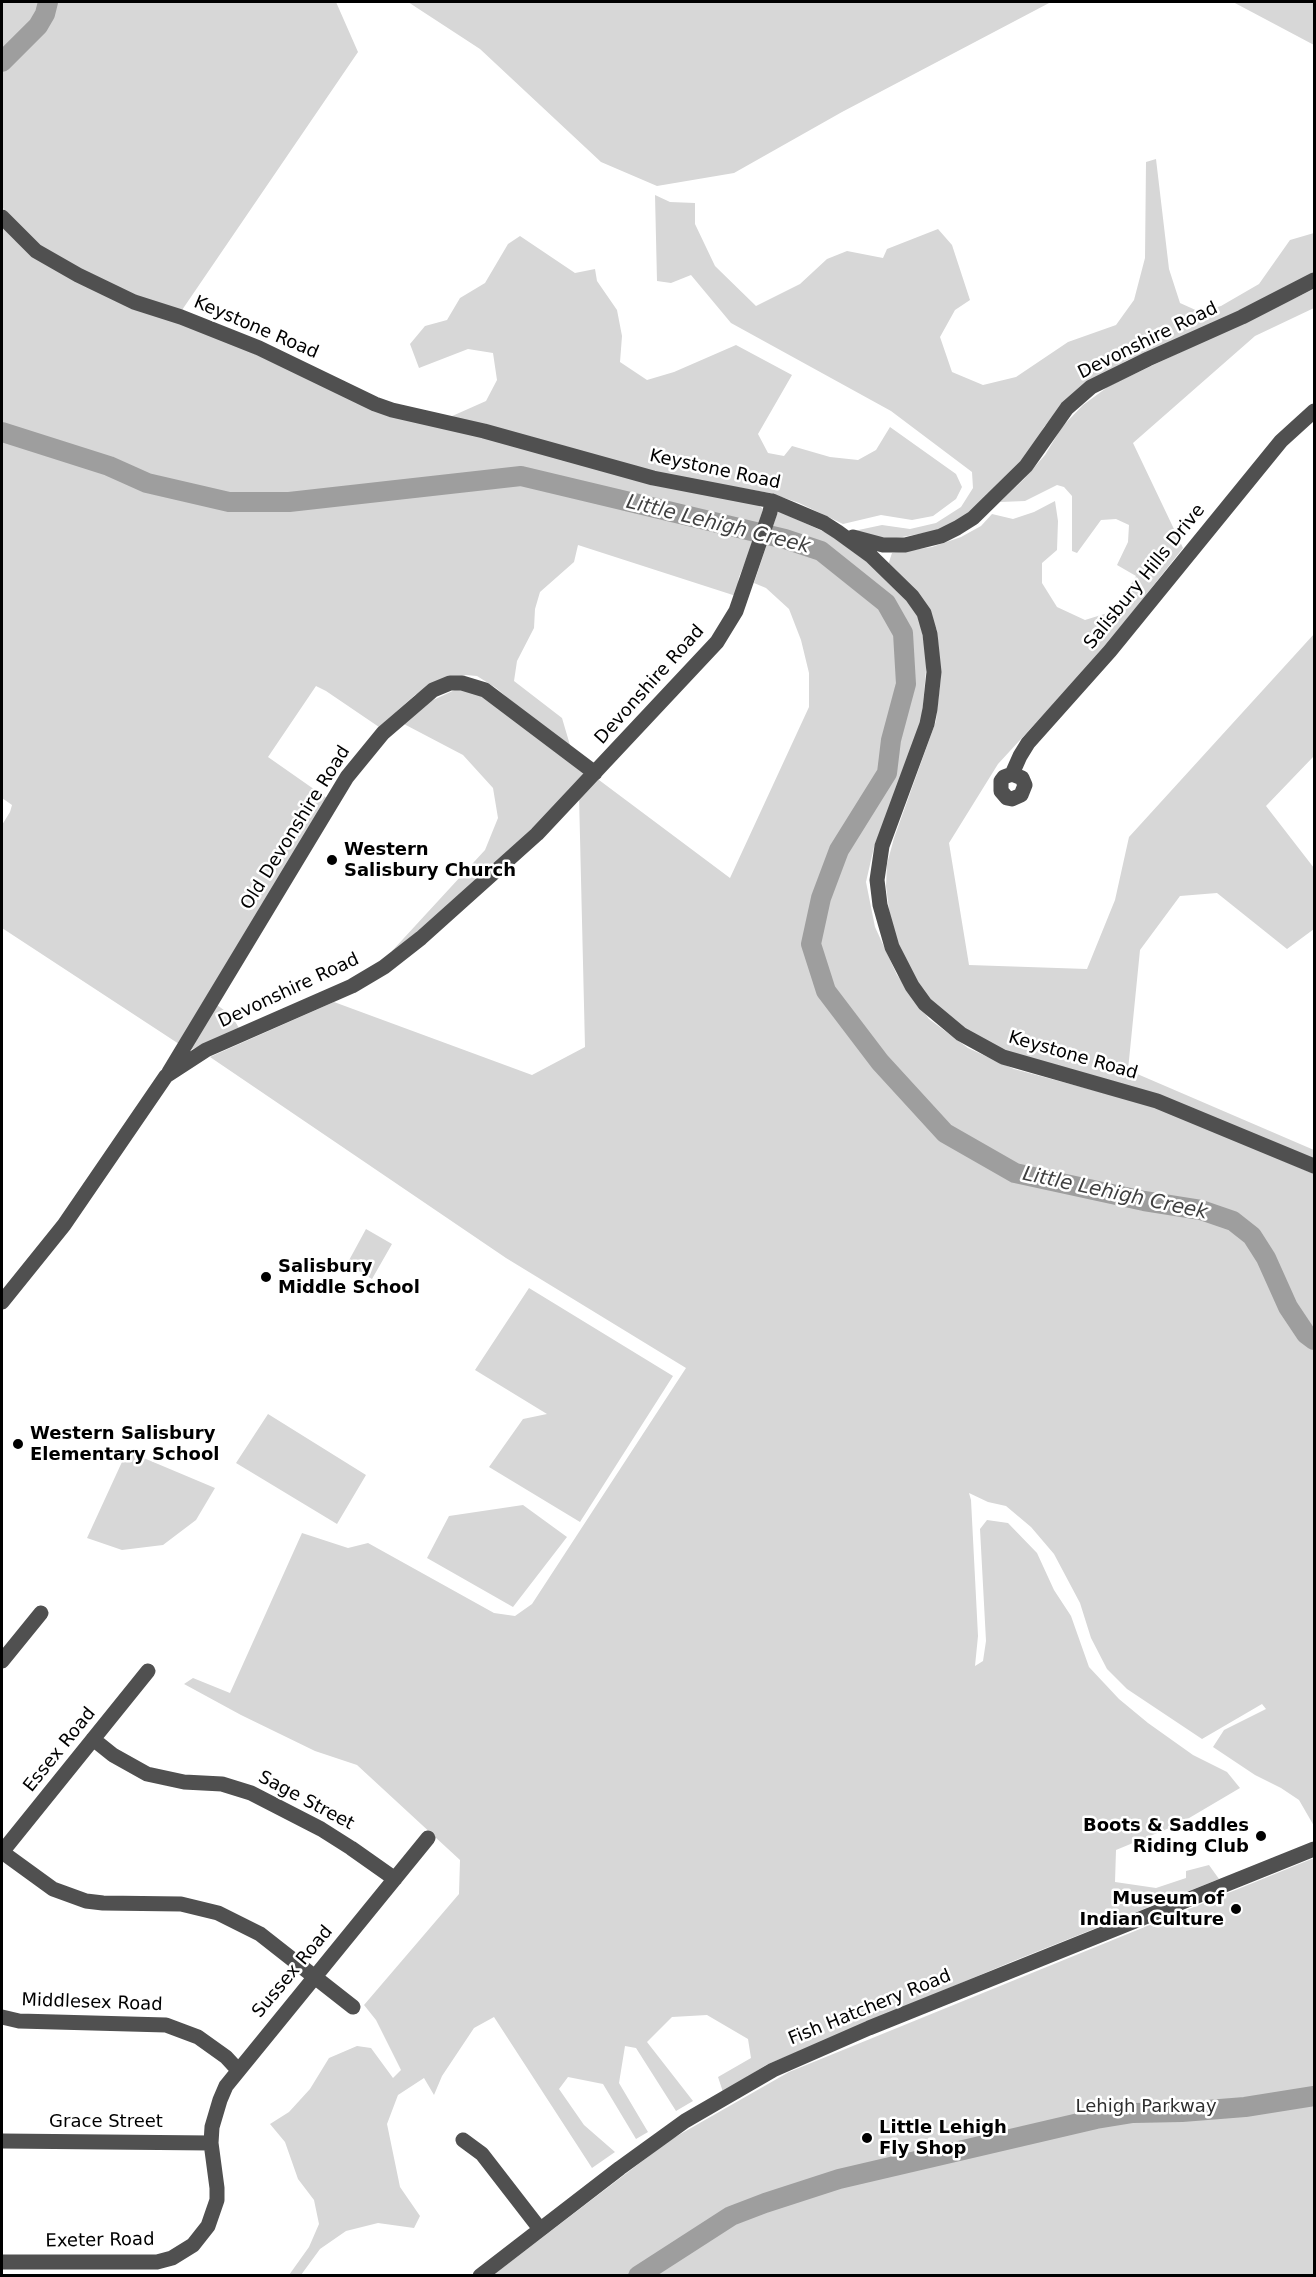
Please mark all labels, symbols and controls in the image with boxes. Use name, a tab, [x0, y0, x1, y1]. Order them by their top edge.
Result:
street label: Keystone Road	[190, 292, 322, 364]
street label: Devonshire Road	[1075, 298, 1221, 384]
street label: Keystone Road	[647, 446, 783, 494]
water label: Little Lehigh Creek	[624, 491, 812, 559]
street label: Salisbury Hills Drive	[1080, 500, 1210, 654]
street label: Devonshire Road	[591, 621, 709, 749]
street label: Old Devonshire Road	[237, 742, 355, 914]
place label: Western Salisbury Church	[344, 839, 516, 882]
marker: Western Salisbury Church	[325, 853, 339, 867]
street label: Devonshire Road	[215, 949, 363, 1033]
street label: Keystone Road	[1006, 1027, 1140, 1085]
water label: Little Lehigh Creek	[1020, 1163, 1210, 1225]
place label: Salisbury Middle School	[278, 1256, 420, 1298]
marker: Salisbury Middle School	[259, 1270, 273, 1284]
place label: Western Salisbury Elementary School	[30, 1423, 219, 1466]
marker: Western Salisbury Elementary School	[11, 1437, 25, 1451]
street label: Essex Road	[19, 1703, 101, 1797]
street label: Sage Street	[254, 1767, 358, 1835]
place label: Boots & Saddles Riding Club	[1083, 1815, 1249, 1858]
marker: Boots & Saddles Riding Club	[1254, 1829, 1268, 1843]
place label: Museum of Indian Culture	[1080, 1888, 1224, 1930]
marker: Museum of Indian Culture	[1229, 1902, 1243, 1916]
street label: Sussex Road	[248, 1921, 338, 2023]
street label: Fish Hatchery Road	[786, 1965, 954, 2051]
street label: Middlesex Road	[21, 1990, 163, 2016]
park label: Lehigh Parkway	[1075, 2096, 1217, 2118]
street label: Grace Street	[49, 2111, 163, 2133]
place label: Little Lehigh Fly Shop	[879, 2117, 1007, 2160]
marker: Little Lehigh Fly Shop	[860, 2131, 874, 2145]
street label: Exeter Road	[45, 2229, 155, 2253]

